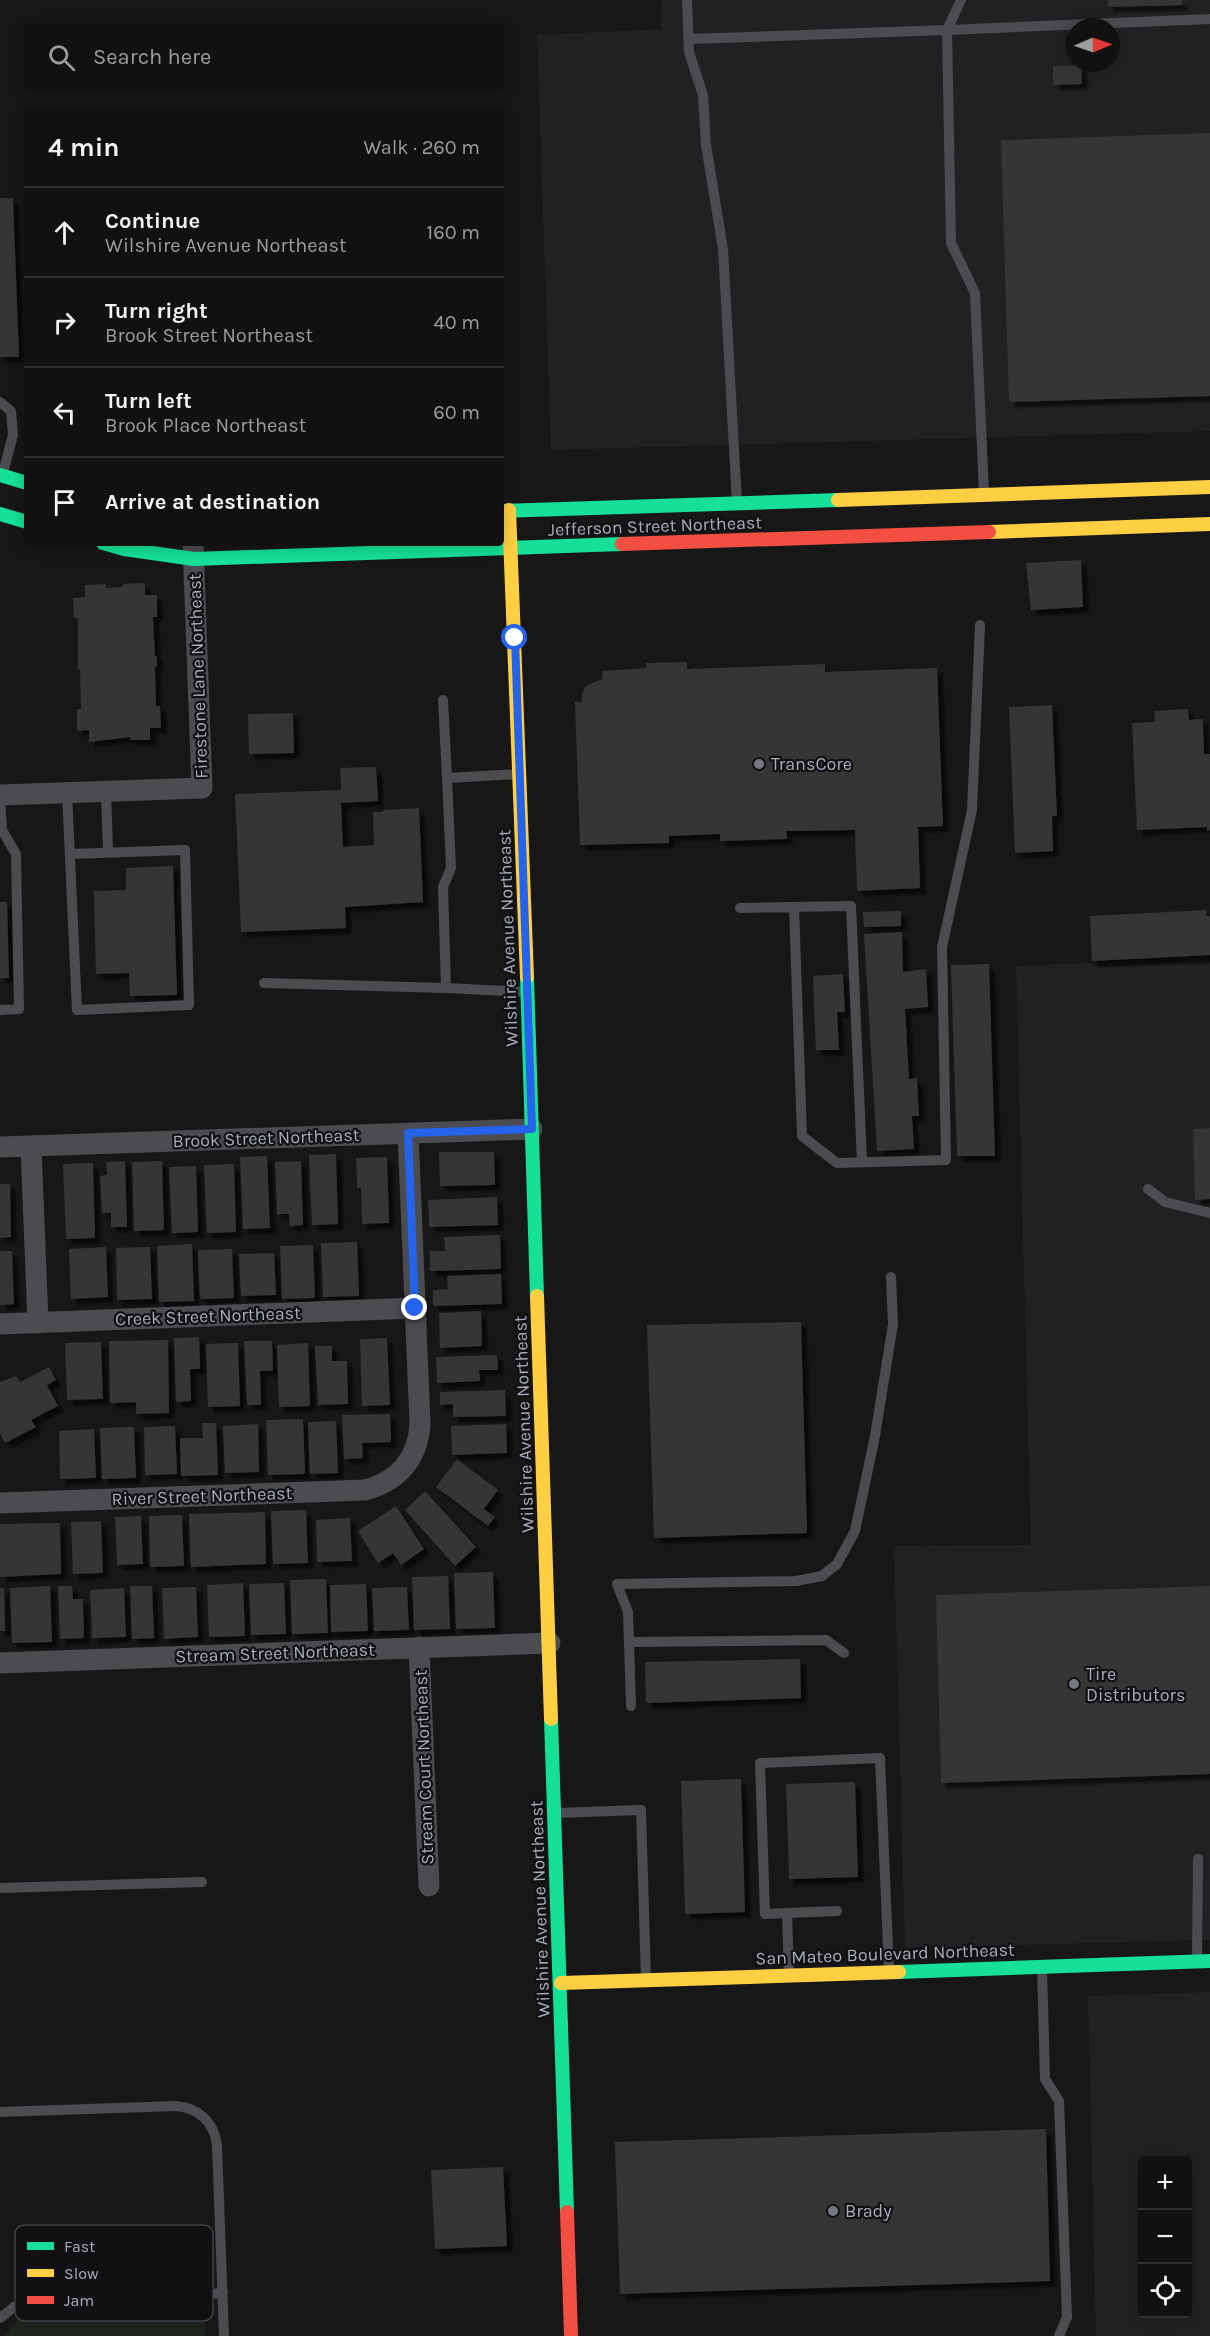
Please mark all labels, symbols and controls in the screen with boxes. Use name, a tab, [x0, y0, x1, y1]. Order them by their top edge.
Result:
north arrow	[1066, 18, 1120, 72]
search box	[24, 24, 504, 90]
icon: search	[45, 41, 78, 74]
text: Search here	[93, 44, 211, 70]
text: 4 min	[48, 132, 119, 163]
text: Walk · 260 m	[363, 136, 480, 159]
text: Continue	[105, 208, 200, 234]
icon: ahead	[48, 216, 81, 249]
text: 160 m	[427, 221, 480, 244]
text: Wilshire Avenue Northeast	[105, 234, 347, 257]
text: Turn right	[105, 298, 208, 324]
icon: right	[48, 306, 81, 339]
text: 40 m	[434, 311, 480, 334]
text: Brook Street Northeast	[105, 324, 313, 347]
text: Turn left	[105, 388, 192, 414]
icon: left	[48, 396, 81, 429]
text: 60 m	[433, 401, 480, 424]
text: Brook Place Northeast	[105, 414, 306, 437]
icon: arrive	[48, 486, 81, 519]
text: Arrive at destination	[105, 489, 320, 515]
street label: Jefferson Street Northeast	[547, 511, 763, 541]
street label: Firestone Lane Northeast	[183, 573, 213, 779]
route start	[501, 624, 527, 650]
place label: TransCore	[771, 753, 852, 775]
marker: TransCore	[752, 757, 766, 771]
street label: Wilshire Avenue Northeast	[493, 829, 523, 1047]
street label: Brook Street Northeast	[172, 1124, 360, 1152]
route end	[401, 1294, 427, 1320]
street label: Creek Street Northeast	[115, 1302, 301, 1330]
street label: Wilshire Avenue Northeast	[509, 1315, 539, 1533]
street label: River Street Northeast	[111, 1482, 293, 1510]
street label: Stream Street Northeast	[175, 1639, 375, 1667]
place label: Tire Distributors	[1086, 1663, 1185, 1706]
street label: Stream Court Northeast	[410, 1669, 438, 1865]
marker: Tire Distributors	[1067, 1677, 1081, 1691]
street label: Wilshire Avenue Northeast	[525, 1800, 555, 2018]
street label: San Mateo Boulevard Northeast	[755, 1938, 1015, 1970]
map controls	[1138, 2156, 1192, 2318]
button: +	[1138, 2156, 1192, 2210]
place label: Brady	[845, 2200, 892, 2222]
marker: Brady	[826, 2204, 840, 2218]
button: −	[1138, 2210, 1192, 2264]
legend	[15, 2225, 213, 2321]
text: Fast	[64, 2237, 95, 2256]
text: Slow	[64, 2264, 99, 2283]
button: locate	[1138, 2264, 1192, 2318]
text: Jam	[64, 2291, 94, 2310]

